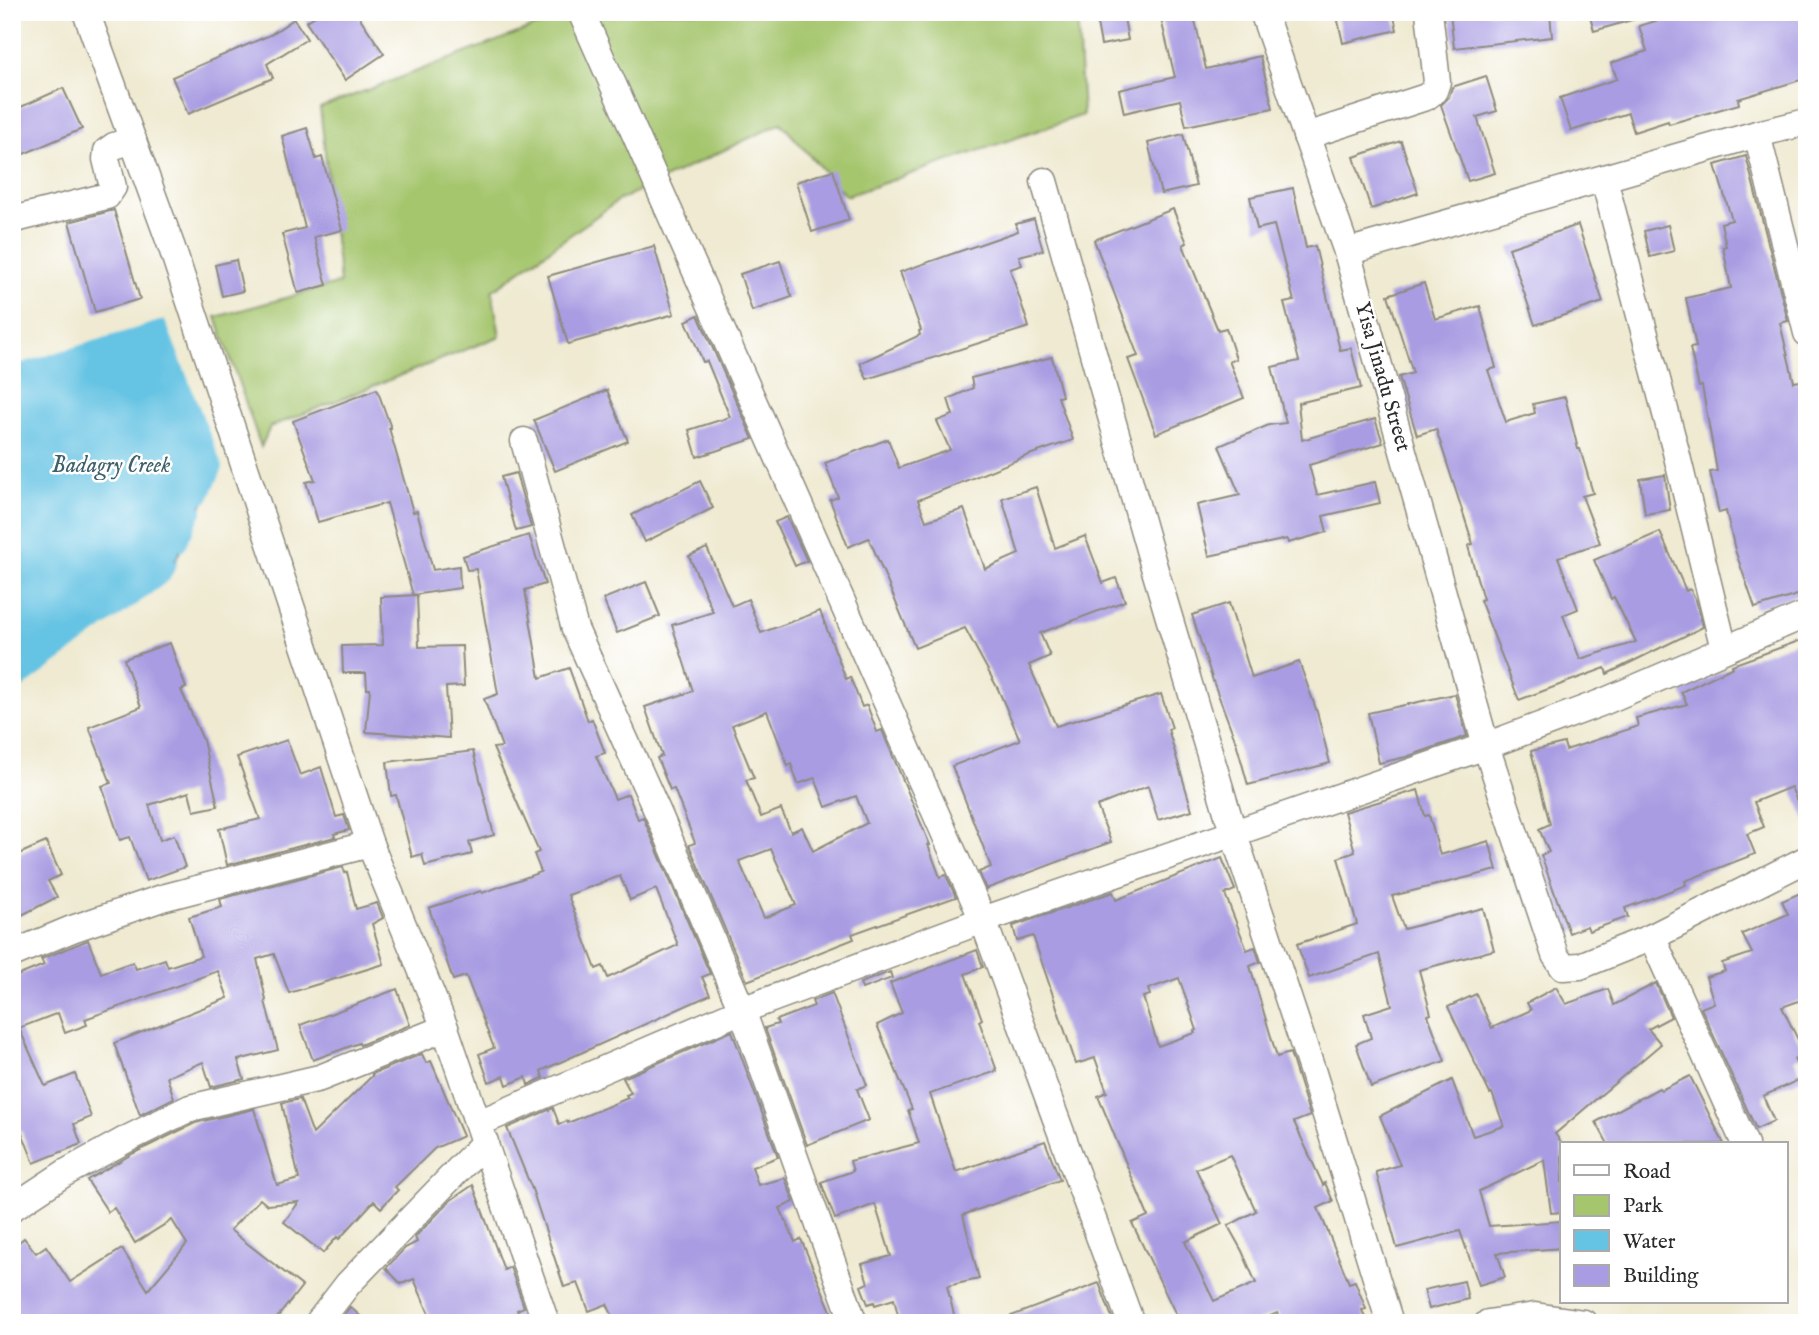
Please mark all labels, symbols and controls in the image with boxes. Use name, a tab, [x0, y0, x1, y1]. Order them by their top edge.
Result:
street label: Yisa Jinadu Street	[1348, 299, 1416, 455]
water label: Badagry Creek	[52, 451, 170, 481]
legend	[1560, 1142, 1787, 1304]
text: Road	[1623, 1159, 1671, 1186]
text: Park	[1623, 1193, 1664, 1220]
text: Water	[1623, 1229, 1676, 1256]
text: Building	[1623, 1263, 1699, 1290]

